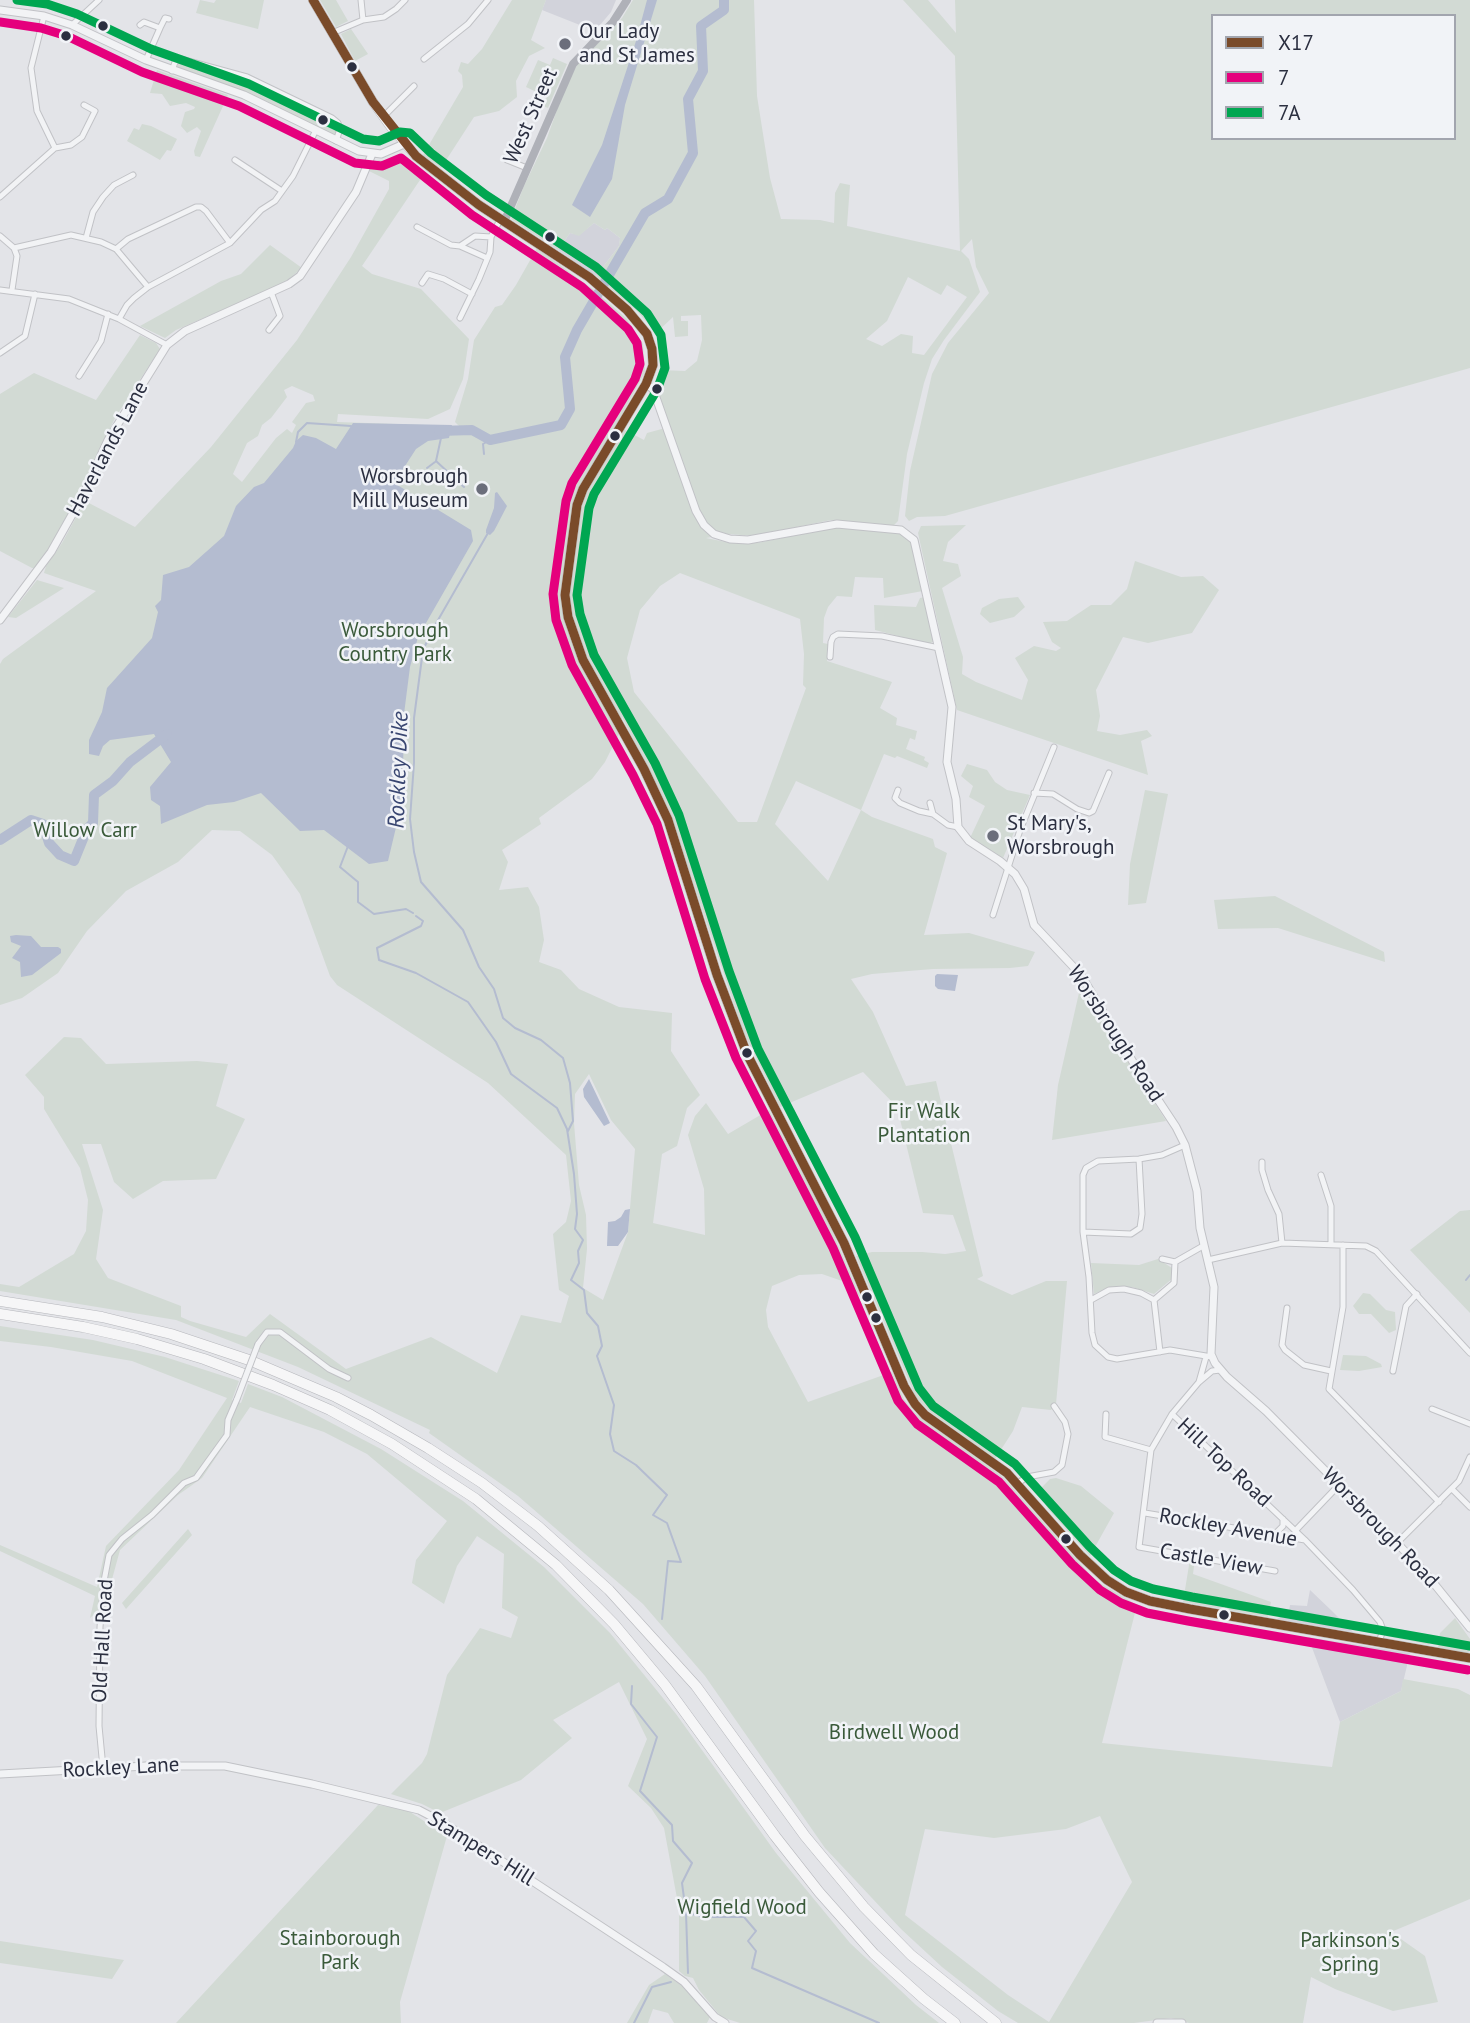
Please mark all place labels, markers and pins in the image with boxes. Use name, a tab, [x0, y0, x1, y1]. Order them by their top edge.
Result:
unlabelled marker	[96, 19, 110, 33]
place label: Our Lady and St James	[579, 19, 695, 69]
unlabelled marker	[59, 29, 73, 43]
marker: Our Lady and St James	[557, 36, 573, 52]
unlabelled marker	[345, 60, 359, 74]
unlabelled marker	[316, 113, 330, 127]
unlabelled marker	[543, 230, 557, 244]
unlabelled marker	[650, 382, 664, 396]
unlabelled marker	[608, 429, 622, 443]
place label: Worsbrough Mill Museum	[352, 464, 468, 514]
marker: Worsbrough Mill Museum	[474, 481, 490, 497]
place label: St Mary's, Worsbrough	[1007, 811, 1115, 861]
marker: St Mary's, Worsbrough	[985, 828, 1001, 844]
unlabelled marker	[740, 1046, 754, 1060]
unlabelled marker	[860, 1290, 874, 1304]
unlabelled marker	[869, 1311, 883, 1325]
unlabelled marker	[1059, 1532, 1073, 1546]
unlabelled marker	[1217, 1608, 1231, 1622]

